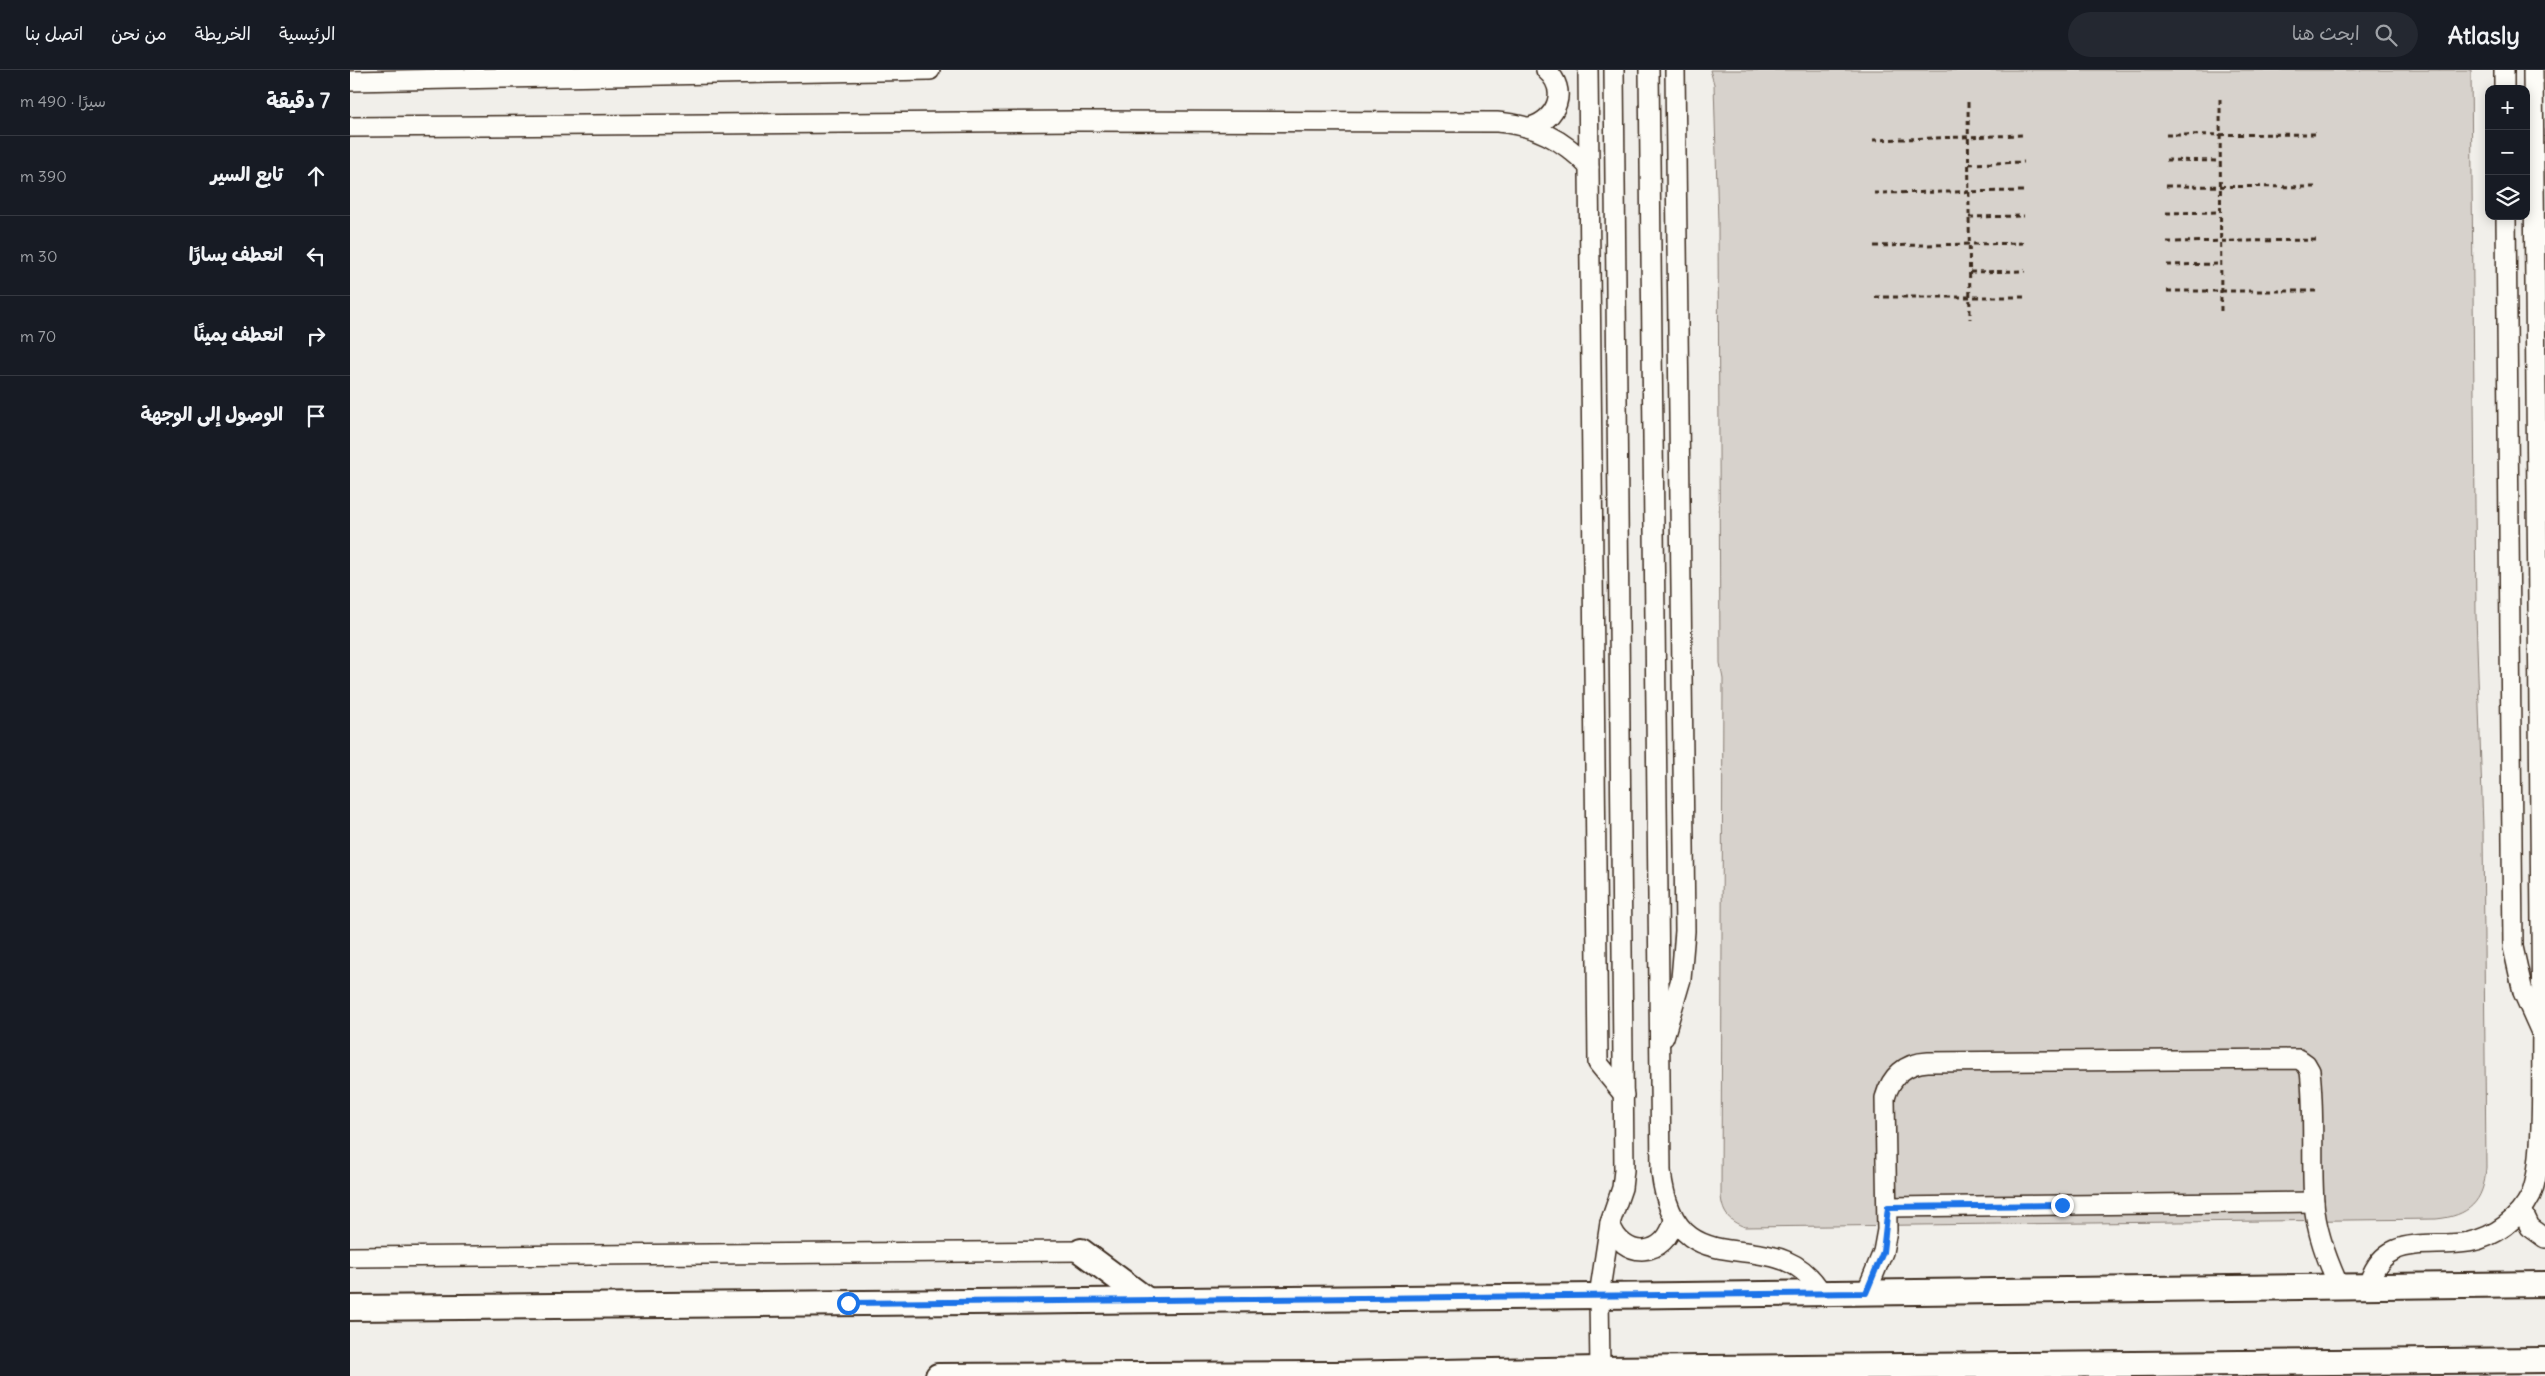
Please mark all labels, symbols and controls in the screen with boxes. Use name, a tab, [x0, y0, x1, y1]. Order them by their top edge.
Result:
search box	[2068, 12, 2418, 57]
text: Atlasly	[2448, 20, 2520, 50]
text: ابحث هنا	[2292, 21, 2360, 45]
icon: search	[2372, 21, 2400, 49]
text: اتصل بنا	[25, 22, 83, 45]
text: من نحن	[111, 22, 167, 45]
text: الخريطة	[195, 22, 251, 45]
text: الرئيسية	[279, 22, 336, 45]
map controls	[2485, 85, 2530, 220]
button: +	[2485, 85, 2530, 130]
text: 7 دقيقة	[266, 87, 330, 114]
text: سيرًا · 490 m	[20, 91, 106, 111]
button: −	[2485, 130, 2530, 175]
text: تابع السير	[211, 162, 283, 186]
icon: ahead	[302, 162, 330, 190]
text: 390 m	[20, 166, 67, 186]
button: layers	[2485, 175, 2530, 220]
text: انعطف يسارًا	[189, 242, 283, 266]
icon: left	[302, 242, 330, 270]
text: 30 m	[20, 246, 57, 266]
text: انعطف يمينًا	[194, 322, 283, 346]
icon: right	[302, 322, 330, 350]
text: 70 m	[20, 326, 56, 346]
text: الوصول إلى الوجهة	[140, 402, 283, 426]
icon: arrive	[302, 402, 330, 430]
route end	[2051, 1194, 2074, 1217]
route start	[837, 1292, 860, 1315]

